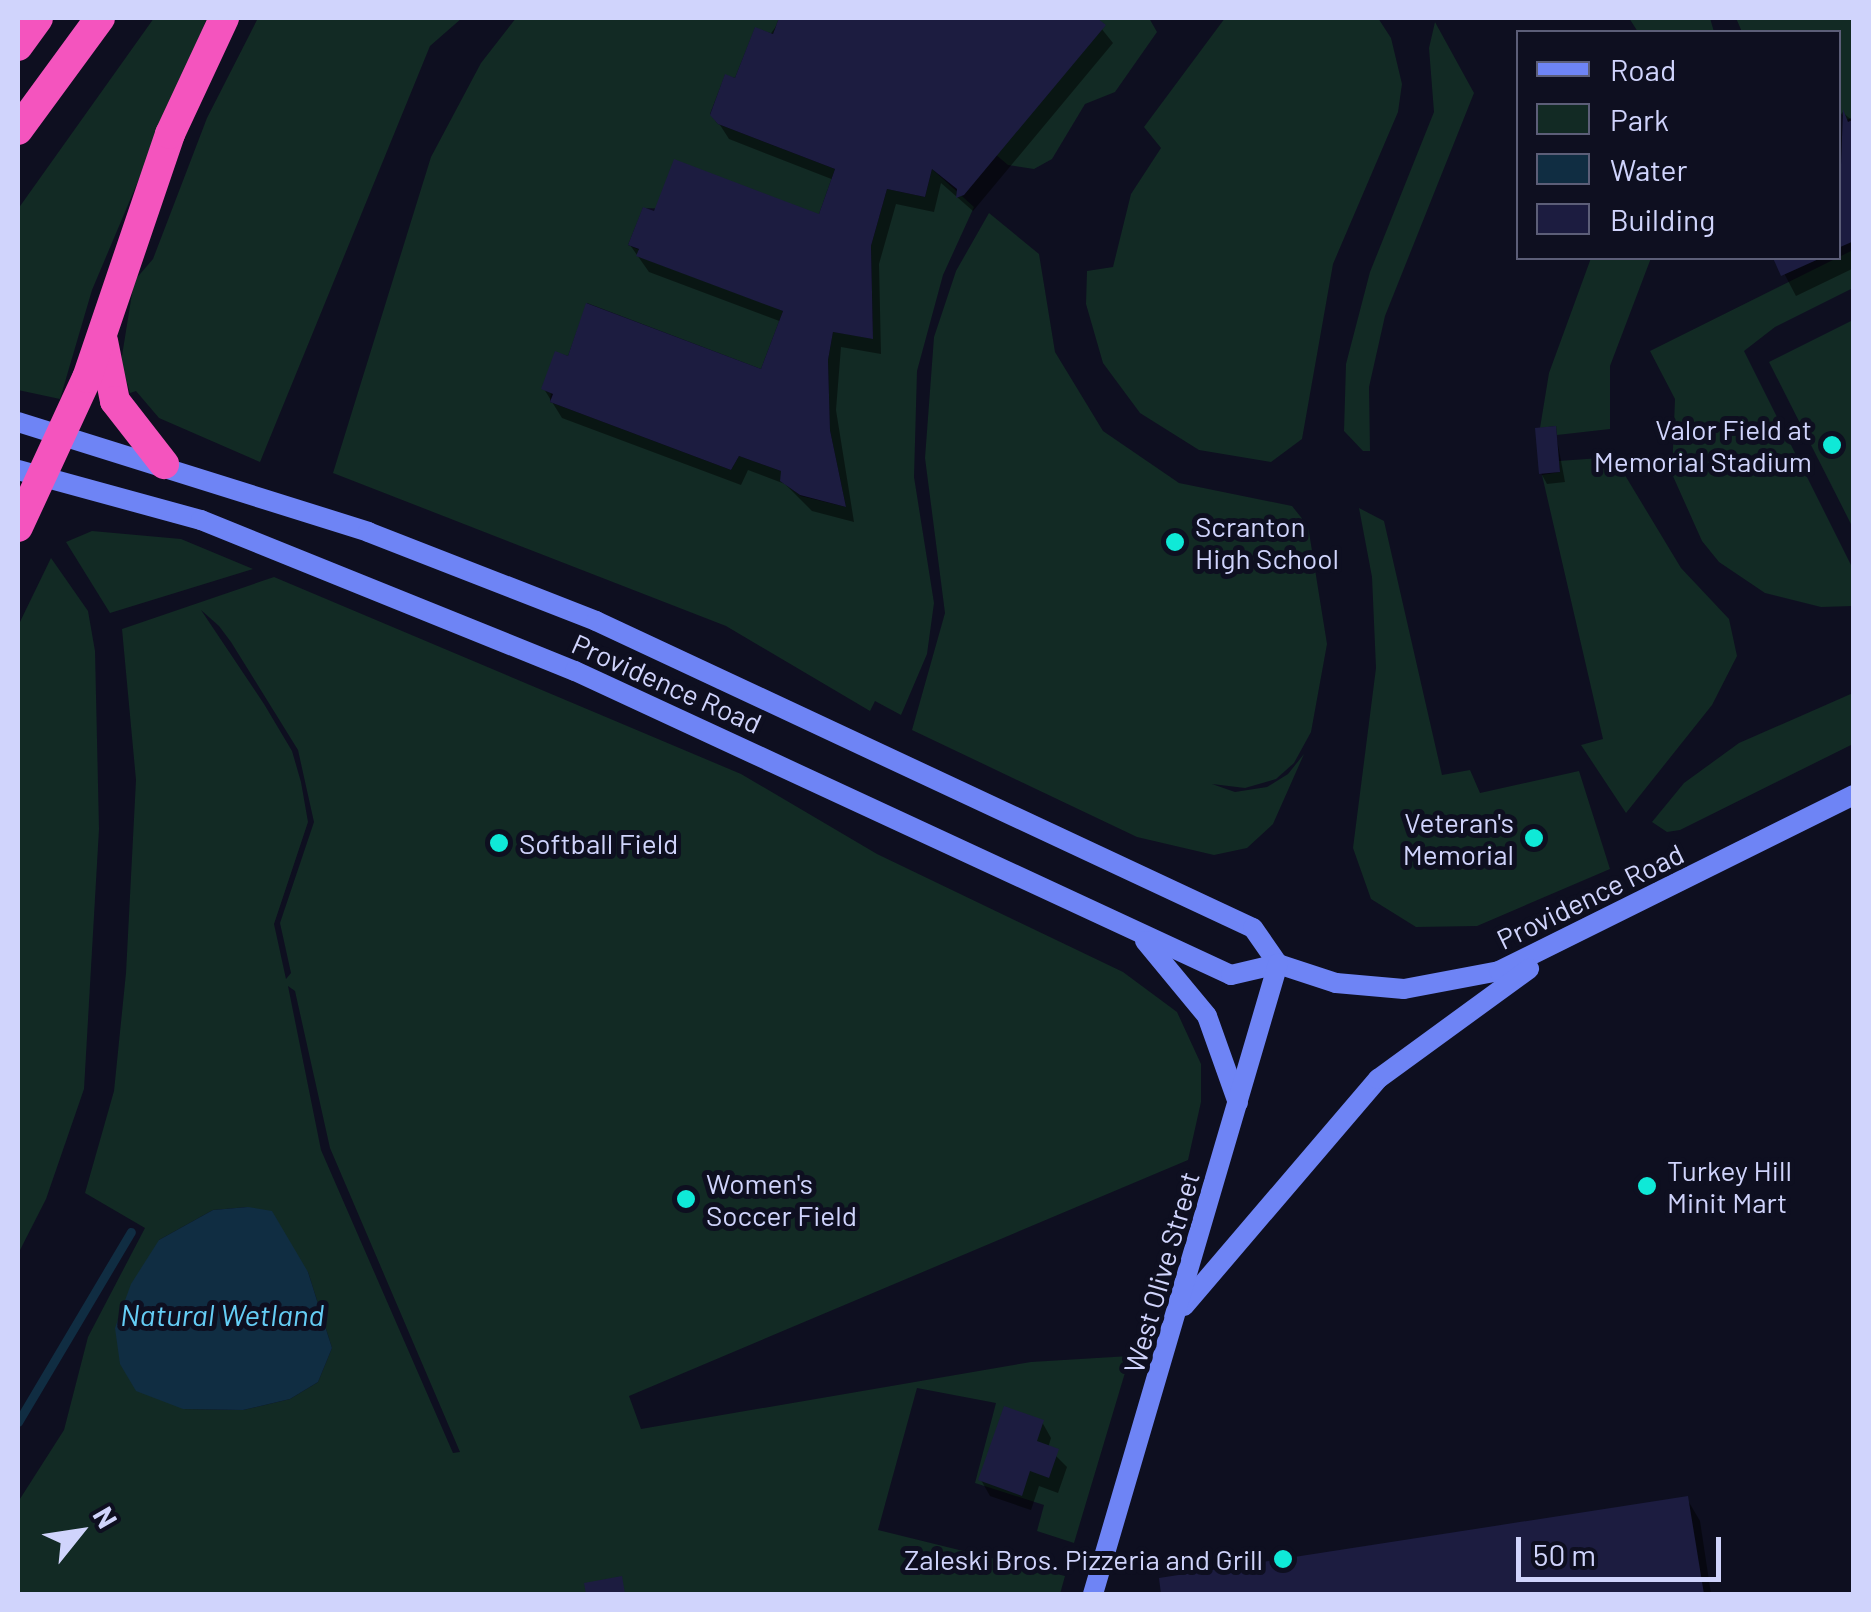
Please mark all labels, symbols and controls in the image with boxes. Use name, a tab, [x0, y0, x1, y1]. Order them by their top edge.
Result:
legend	[1516, 30, 1841, 260]
text: Road	[1610, 51, 1676, 87]
text: Park	[1610, 101, 1669, 137]
text: Water	[1610, 151, 1688, 187]
text: Building	[1610, 201, 1715, 237]
place label: Valor Field at Memorial Stadium	[1594, 412, 1812, 478]
marker: Valor Field at Memorial Stadium	[1821, 434, 1843, 456]
place label: Scranton High School	[1195, 509, 1339, 575]
marker: Scranton High School	[1164, 531, 1186, 553]
street label: Providence Road	[567, 626, 767, 740]
place label: Veteran's Memorial	[1403, 805, 1514, 871]
place label: Softball Field	[519, 826, 678, 860]
marker: Veteran's Memorial	[1523, 827, 1545, 849]
marker: Softball Field	[488, 832, 510, 854]
street label: Providence Road	[1491, 836, 1689, 956]
place label: Turkey Hill Minit Mart	[1667, 1153, 1792, 1219]
place label: Women's Soccer Field	[706, 1166, 857, 1232]
street label: West Olive Street	[1116, 1167, 1206, 1377]
marker: Turkey Hill Minit Mart	[1636, 1175, 1658, 1197]
marker: Women's Soccer Field	[675, 1188, 697, 1210]
water label: Natural Wetland	[120, 1296, 324, 1332]
north arrow	[30, 1482, 130, 1582]
text: N	[87, 1500, 125, 1534]
scale bar	[1521, 1517, 1726, 1579]
text: 50 m	[1533, 1536, 1596, 1572]
place label: Zaleski Bros. Pizzeria and Grill	[904, 1542, 1263, 1576]
marker: Zaleski Bros. Pizzeria and Grill	[1272, 1548, 1294, 1570]

